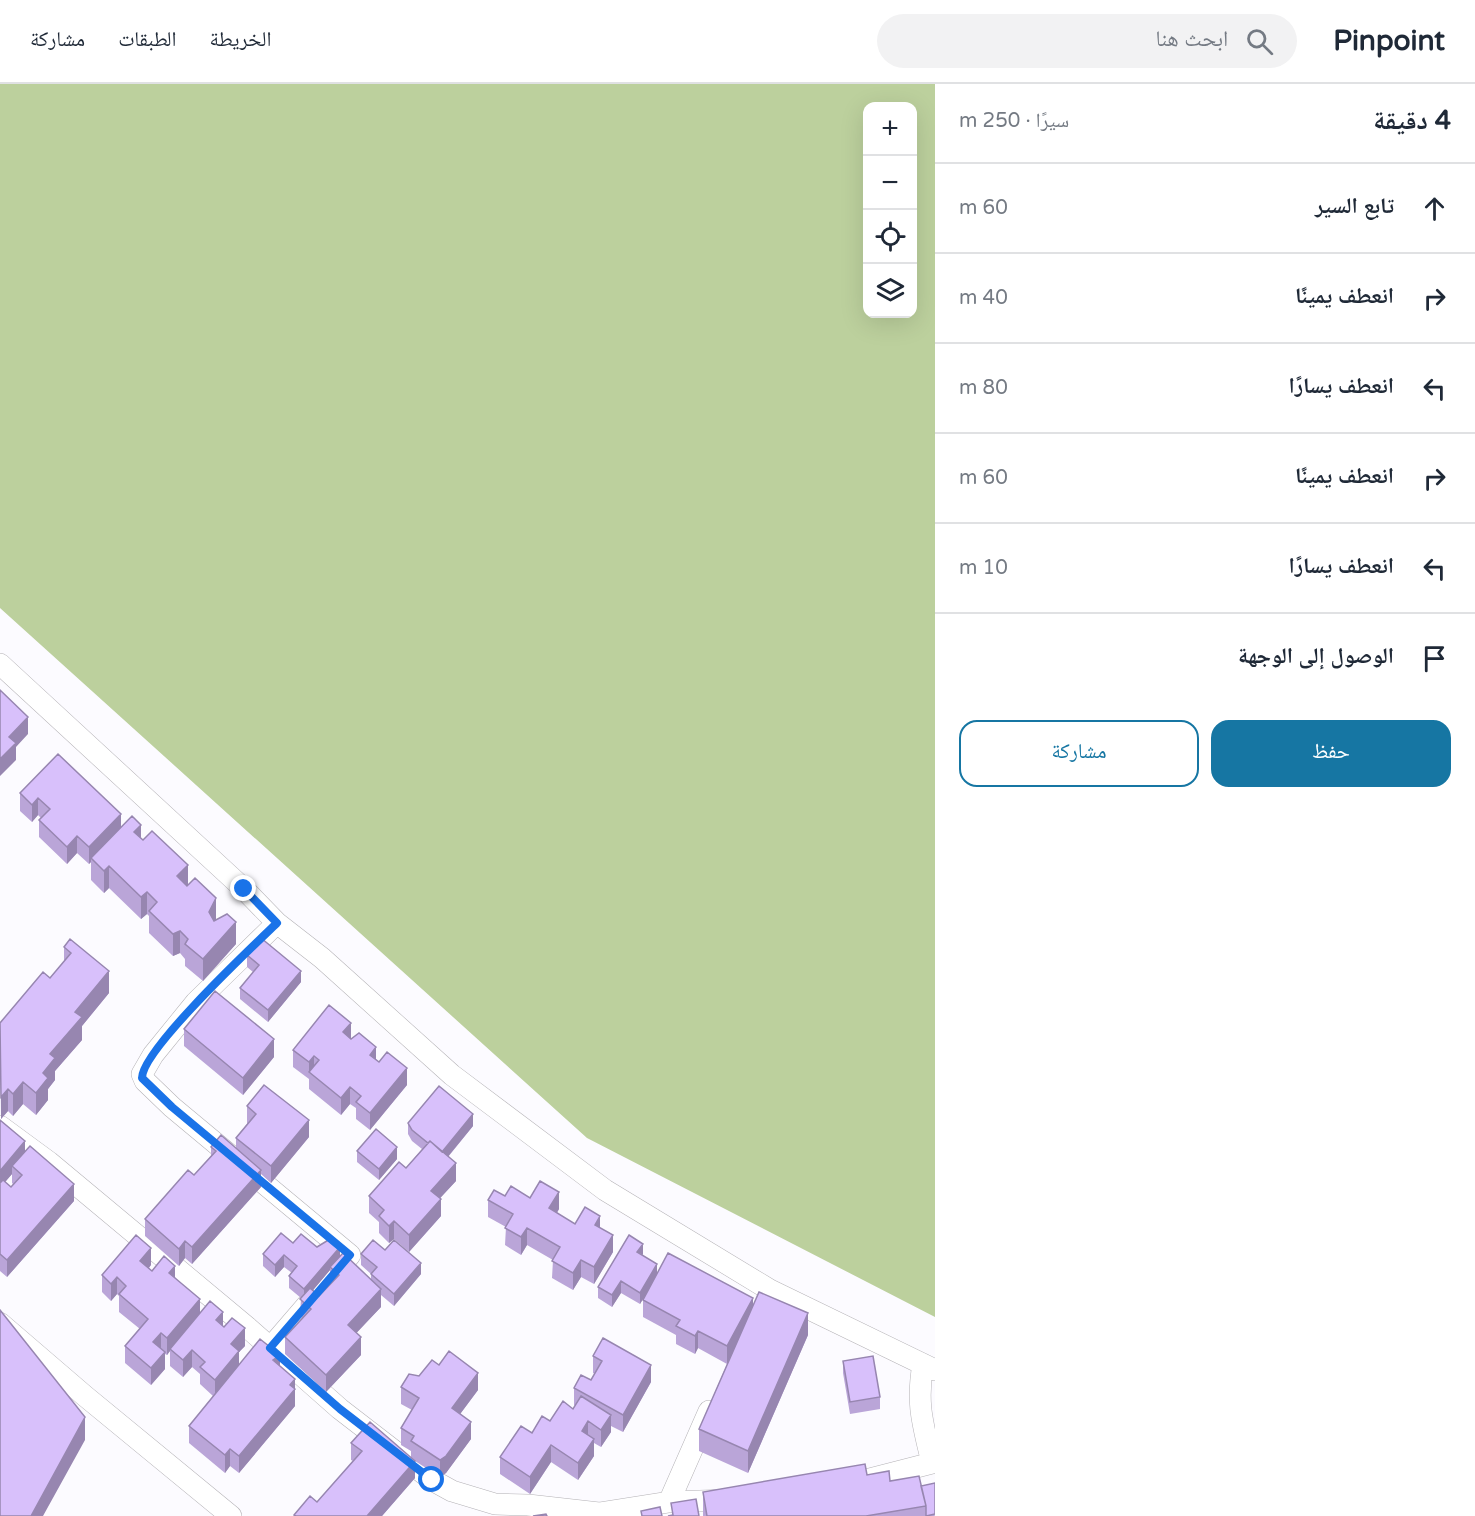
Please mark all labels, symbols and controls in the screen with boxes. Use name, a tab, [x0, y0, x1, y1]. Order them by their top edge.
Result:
search box	[877, 14, 1297, 68]
text: Pinpoint	[1333, 24, 1445, 58]
icon: search	[1243, 25, 1276, 58]
text: ابحث هنا	[1155, 26, 1228, 52]
text: مشاركة	[30, 27, 85, 52]
text: الطبقات	[118, 27, 177, 52]
text: الخريطة	[210, 27, 271, 52]
map controls	[863, 102, 917, 318]
button: +	[863, 102, 917, 156]
text: 4 دقيقة	[1373, 105, 1451, 136]
text: سيرًا · 250 m	[959, 109, 1069, 133]
button: −	[863, 156, 917, 210]
icon: ahead	[1418, 192, 1451, 225]
text: تابع السير	[1315, 193, 1394, 219]
text: 60 m	[959, 196, 1008, 220]
button: locate	[863, 210, 917, 264]
button: layers	[863, 264, 917, 318]
icon: right	[1418, 282, 1451, 315]
text: انعطف يمينًا	[1295, 283, 1394, 309]
text: 40 m	[959, 286, 1008, 310]
icon: left	[1418, 372, 1451, 405]
text: انعطف يسارًا	[1289, 373, 1394, 399]
text: 80 m	[959, 376, 1008, 400]
icon: right	[1418, 462, 1451, 495]
text: انعطف يمينًا	[1295, 463, 1394, 489]
text: 60 m	[959, 466, 1008, 490]
icon: left	[1418, 552, 1451, 585]
text: انعطف يسارًا	[1289, 553, 1394, 579]
text: 10 m	[959, 556, 1008, 580]
icon: arrive	[1418, 642, 1451, 675]
text: الوصول إلى الوجهة	[1238, 643, 1394, 669]
button: مشاركة	[959, 720, 1199, 787]
button: حفظ	[1211, 720, 1451, 787]
route end	[230, 875, 256, 901]
route start	[418, 1466, 444, 1492]

